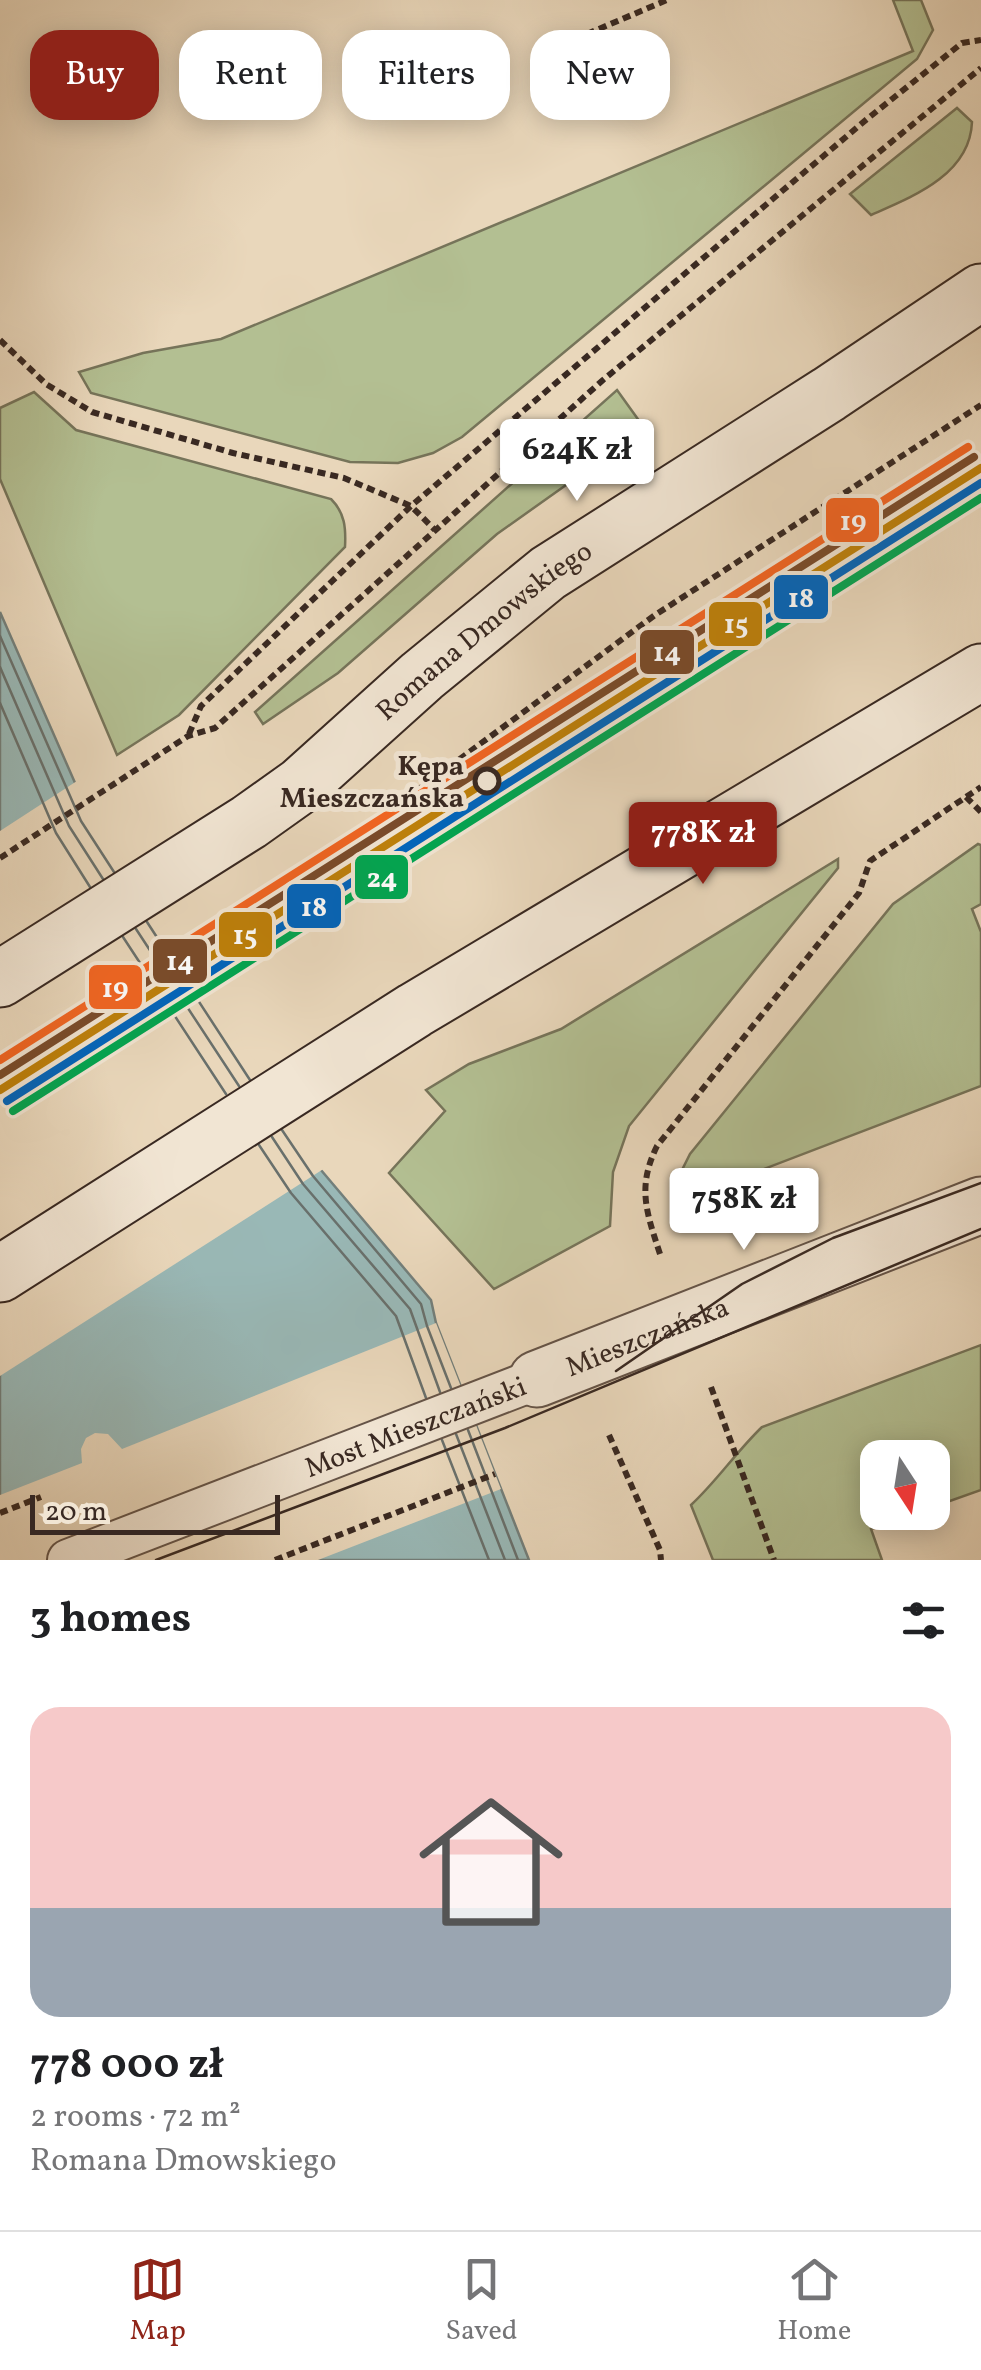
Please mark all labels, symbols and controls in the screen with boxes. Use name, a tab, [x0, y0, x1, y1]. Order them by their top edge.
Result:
chip: Buy	[30, 30, 159, 120]
chip: Rent	[179, 30, 322, 120]
chip: Filters	[342, 30, 510, 120]
chip: New	[530, 30, 670, 120]
pin: 624K zł	[485, 419, 669, 504]
text: 624K zł	[522, 429, 632, 473]
line badge: 19	[824, 496, 881, 544]
text: 19	[840, 503, 866, 542]
street label: Romana Dmowskiego	[368, 533, 601, 731]
line badge: 18	[772, 573, 830, 621]
text: 18	[788, 580, 814, 619]
line badge: 15	[707, 600, 764, 648]
text: 15	[724, 606, 748, 645]
line badge: 14	[638, 628, 696, 676]
text: 14	[653, 634, 681, 673]
place label: Kępa Mieszczańska	[280, 748, 464, 819]
marker: Kępa Mieszczańska	[474, 768, 500, 794]
pin: 778K zł	[611, 802, 795, 887]
text: 778K zł	[651, 812, 755, 856]
line badge: 24	[353, 853, 410, 901]
text: 24	[366, 860, 398, 899]
line badge: 18	[285, 882, 343, 930]
text: 18	[301, 889, 327, 928]
line badge: 15	[217, 910, 274, 959]
text: 15	[233, 917, 257, 956]
line badge: 14	[151, 937, 209, 985]
text: 14	[166, 943, 194, 982]
line badge: 19	[87, 963, 144, 1011]
text: 19	[102, 970, 128, 1009]
pin: 758K zł	[652, 1168, 836, 1253]
text: 758K zł	[692, 1178, 796, 1222]
street label: Mieszczańska	[560, 1289, 735, 1388]
street label: Most Mieszczański	[300, 1368, 532, 1489]
north arrow	[860, 1440, 950, 1530]
map controls	[860, 1440, 950, 1530]
scale bar	[30, 1490, 280, 1534]
text: 20 m	[45, 1493, 107, 1532]
text: 3 homes	[30, 1591, 191, 1650]
icon: filters	[896, 1593, 951, 1648]
icon: home	[401, 1772, 581, 1952]
text: 778 000 zł	[30, 2037, 223, 2096]
text: 2 rooms · 72 m²	[30, 2096, 241, 2140]
text: Romana Dmowskiego	[30, 2140, 336, 2184]
tab: Map	[130, 2252, 186, 2351]
tab: Saved	[445, 2252, 518, 2351]
tab: Home	[777, 2252, 851, 2351]

